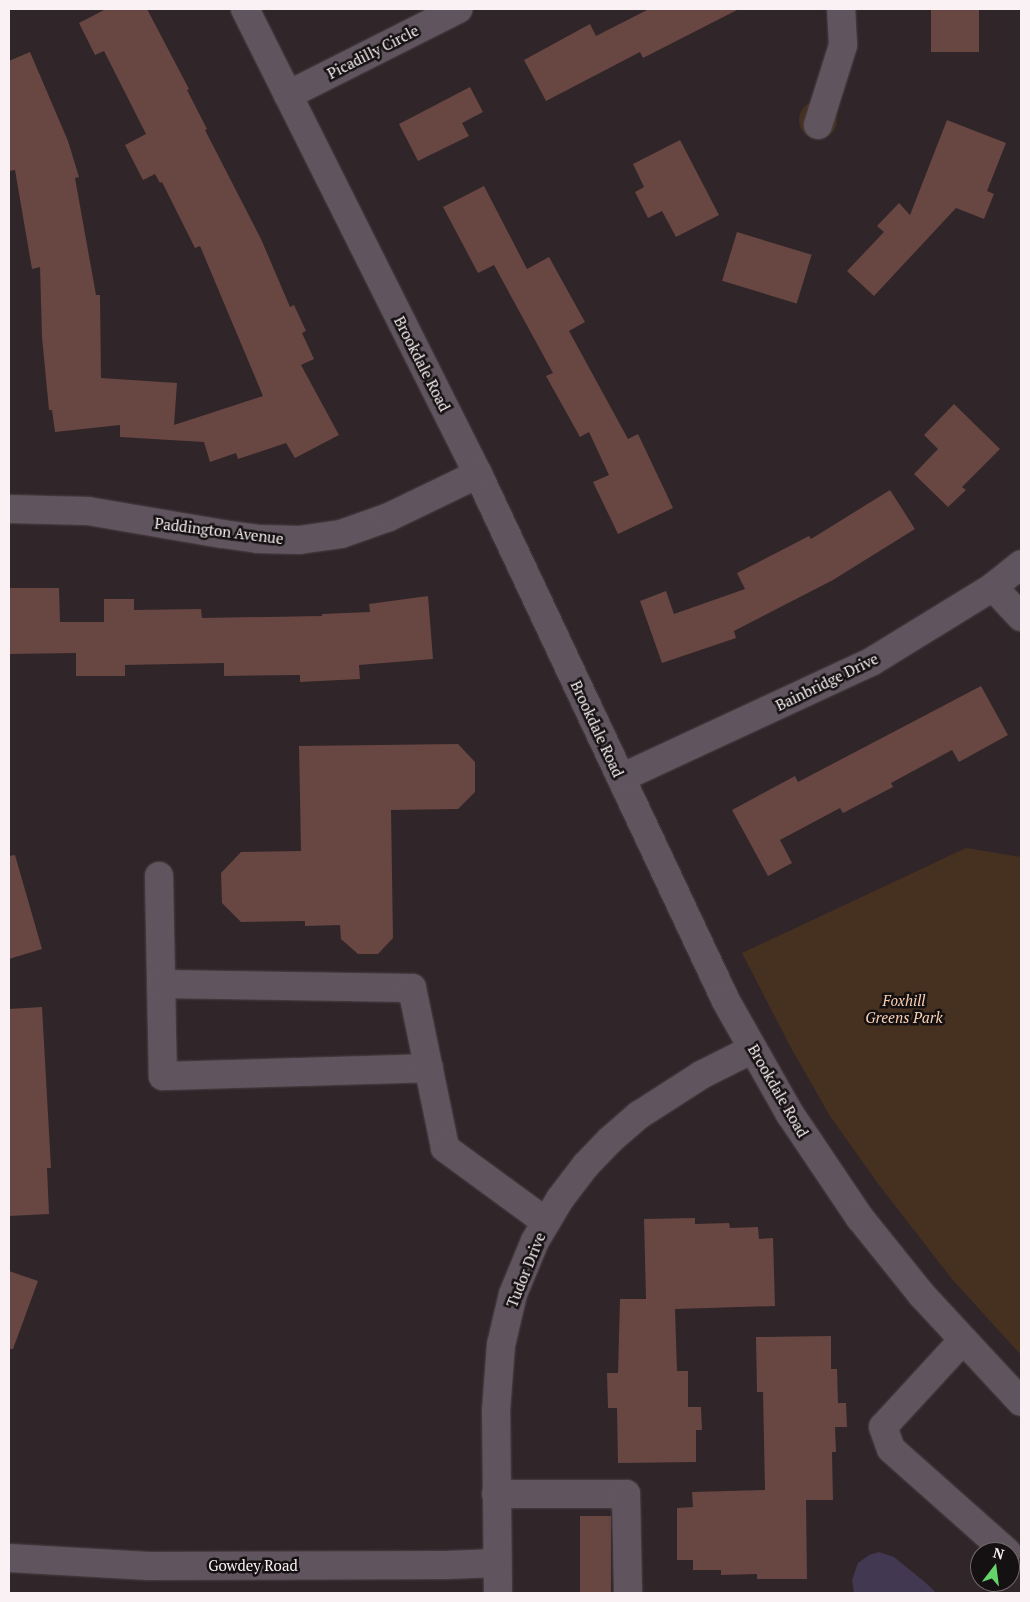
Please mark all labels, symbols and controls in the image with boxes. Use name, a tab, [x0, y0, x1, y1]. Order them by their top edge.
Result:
street label: Picadilly Circle	[324, 21, 422, 83]
street label: Brookdale Road	[390, 313, 454, 415]
street label: Paddington Avenue	[153, 514, 285, 548]
street label: Bainbridge Drive	[773, 649, 881, 715]
street label: Brookdale Road	[567, 678, 627, 780]
park label: Foxhill Greens Park	[865, 991, 943, 1026]
street label: Brookdale Road	[744, 1041, 812, 1141]
street label: Tudor Drive	[503, 1230, 549, 1310]
north arrow	[970, 1542, 1020, 1592]
text: N	[991, 1542, 1006, 1564]
street label: Gowdey Road	[208, 1557, 298, 1575]

